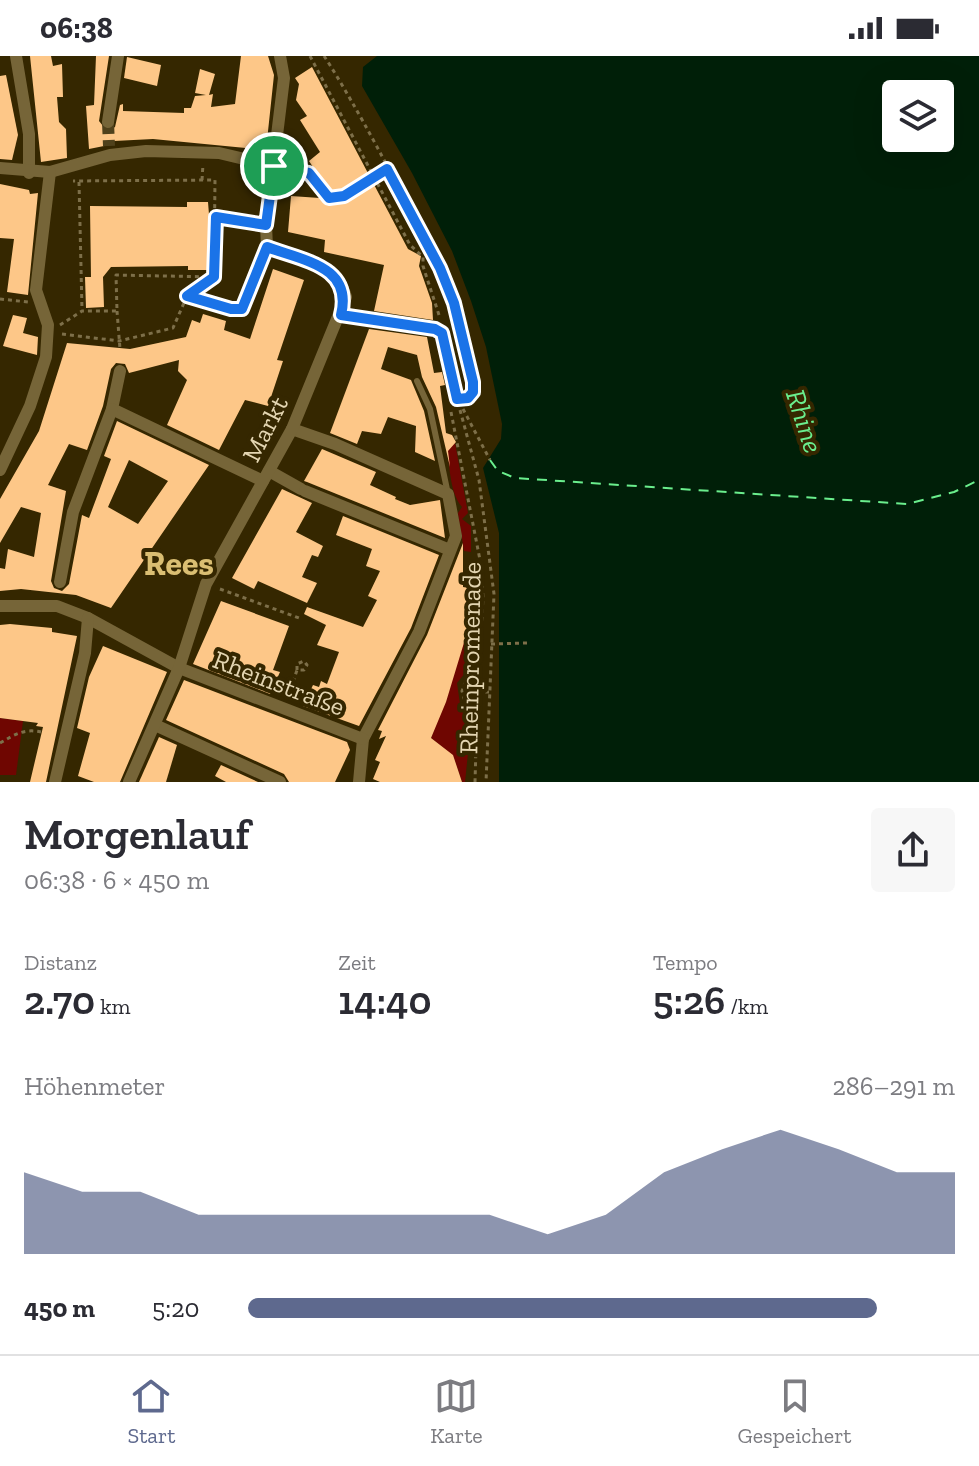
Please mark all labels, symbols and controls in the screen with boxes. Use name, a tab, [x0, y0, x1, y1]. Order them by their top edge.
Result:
text: 06:38	[40, 10, 113, 46]
map controls	[882, 80, 954, 152]
button: layers	[882, 80, 954, 152]
pin	[240, 132, 308, 200]
icon: arrive	[252, 144, 296, 188]
water label: Rhine	[779, 385, 830, 457]
street label: Markt	[235, 391, 295, 467]
district label: Rees	[144, 543, 214, 584]
street label: Rheinpromenade	[452, 562, 488, 754]
street label: Rheinstraße	[209, 643, 349, 723]
text: Morgenlauf	[24, 807, 250, 860]
button: share	[871, 808, 955, 892]
text: 06:38 · 6 × 450 m	[24, 864, 209, 896]
text: Distanz	[24, 949, 97, 976]
text: Zeit	[338, 949, 376, 976]
text: Tempo	[653, 949, 718, 976]
text: 2.70	[24, 976, 95, 1024]
text: 14:40	[338, 976, 431, 1024]
text: 5:26	[653, 976, 725, 1024]
text: km	[95, 993, 131, 1020]
text: /km	[725, 993, 768, 1020]
text: Höhenmeter	[24, 1070, 166, 1102]
text: 286–291 m	[832, 1070, 955, 1102]
text: 450 m	[24, 1292, 95, 1324]
text: 5:20	[152, 1292, 200, 1324]
tab: Start	[127, 1374, 175, 1449]
tab: Karte	[430, 1374, 483, 1449]
tab: Gespeichert	[738, 1374, 852, 1449]

